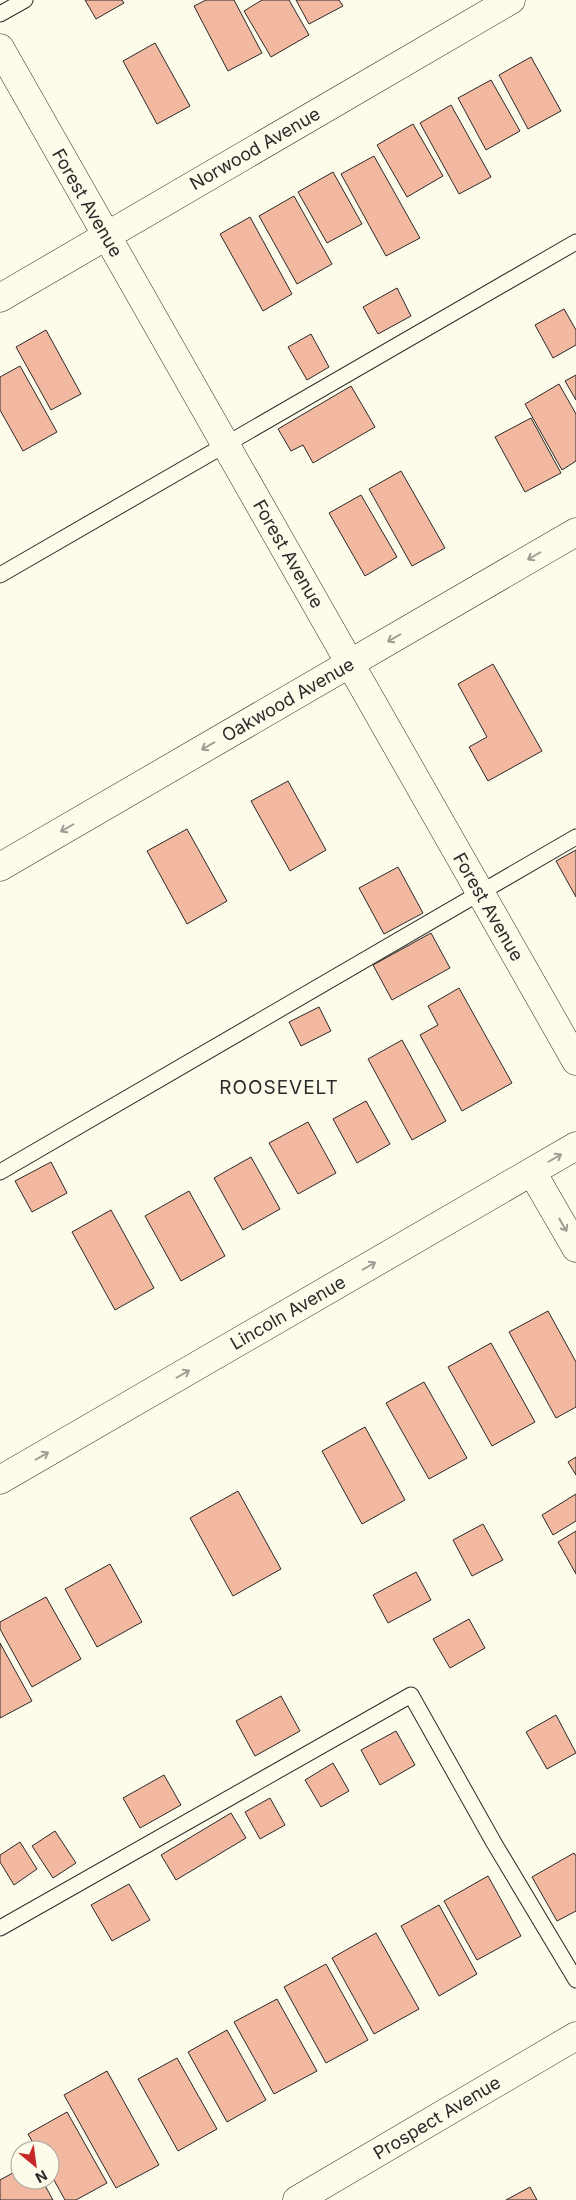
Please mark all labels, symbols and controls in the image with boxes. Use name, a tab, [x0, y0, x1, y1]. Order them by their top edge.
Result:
street label: Norwood Avenue	[186, 103, 323, 194]
street label: Forest Avenue	[48, 145, 127, 261]
street label: Forest Avenue	[249, 496, 328, 612]
one-way arrow	[527, 552, 541, 562]
one-way arrow	[387, 634, 401, 644]
street label: Oakwood Avenue	[218, 653, 358, 746]
one-way arrow	[201, 742, 215, 752]
one-way arrow	[61, 823, 75, 833]
street label: Forest Avenue	[449, 849, 528, 965]
district label: ROOSEVELT	[219, 1076, 339, 1099]
one-way arrow	[547, 1153, 561, 1163]
one-way arrow	[558, 1218, 568, 1232]
one-way arrow	[361, 1261, 375, 1271]
street label: Lincoln Avenue	[226, 1271, 349, 1354]
one-way arrow	[175, 1369, 190, 1379]
one-way arrow	[35, 1450, 49, 1460]
street label: Prospect Avenue	[370, 2071, 504, 2164]
north arrow	[10, 2140, 60, 2190]
text: N	[33, 2167, 50, 2187]

